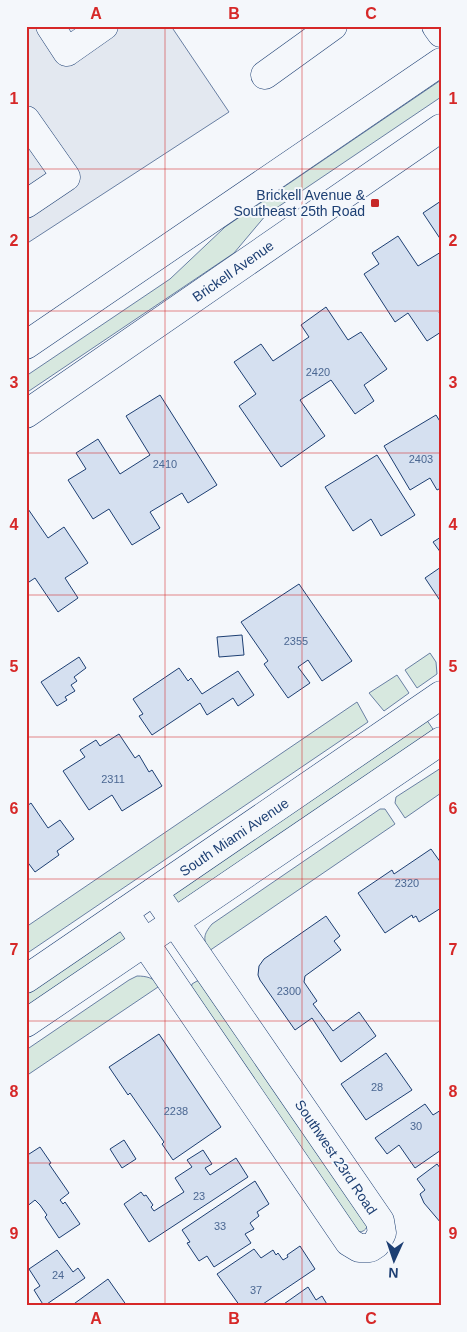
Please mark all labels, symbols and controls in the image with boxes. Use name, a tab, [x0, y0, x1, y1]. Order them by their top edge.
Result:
text: A	[90, 5, 102, 22]
text: B	[228, 5, 240, 22]
text: C	[365, 5, 377, 22]
text: 1	[10, 90, 19, 107]
text: 1	[449, 90, 458, 107]
place label: Brickell Avenue & Southeast 25th Road	[233, 187, 366, 219]
marker: Brickell Avenue & Southeast 25th Road	[369, 197, 381, 209]
text: 2	[10, 232, 19, 249]
text: 2	[449, 232, 458, 249]
street label: Brickell Avenue	[189, 237, 277, 305]
house number: 2420	[306, 366, 330, 378]
text: 3	[10, 374, 19, 391]
text: 3	[449, 374, 458, 391]
house number: 2403	[409, 453, 433, 465]
house number: 2410	[153, 458, 177, 470]
text: 4	[10, 516, 19, 533]
text: 4	[449, 516, 458, 533]
house number: 2355	[284, 635, 308, 647]
text: 5	[10, 658, 19, 675]
text: 5	[449, 658, 458, 675]
house number: 2311	[101, 773, 125, 785]
street label: South Miami Avenue	[176, 794, 292, 879]
text: 6	[10, 800, 19, 817]
text: 6	[449, 800, 458, 817]
house number: 2320	[395, 877, 419, 889]
text: 7	[10, 941, 19, 958]
text: 7	[449, 941, 458, 958]
house number: 2300	[277, 985, 301, 997]
house number: 28	[371, 1081, 383, 1093]
text: 8	[10, 1083, 19, 1100]
text: 8	[449, 1083, 458, 1100]
street label: Southwest 23rd Road	[292, 1097, 380, 1217]
house number: 2238	[164, 1105, 188, 1117]
house number: 30	[410, 1120, 422, 1132]
house number: 23	[193, 1190, 205, 1202]
house number: 33	[214, 1220, 226, 1232]
text: 9	[10, 1225, 19, 1242]
text: 9	[449, 1225, 458, 1242]
north arrow	[370, 1234, 420, 1284]
text: N	[388, 1265, 399, 1281]
house number: 24	[52, 1269, 64, 1281]
house number: 37	[250, 1284, 262, 1296]
text: A	[90, 1310, 102, 1327]
text: B	[228, 1310, 240, 1327]
text: C	[365, 1310, 377, 1327]

